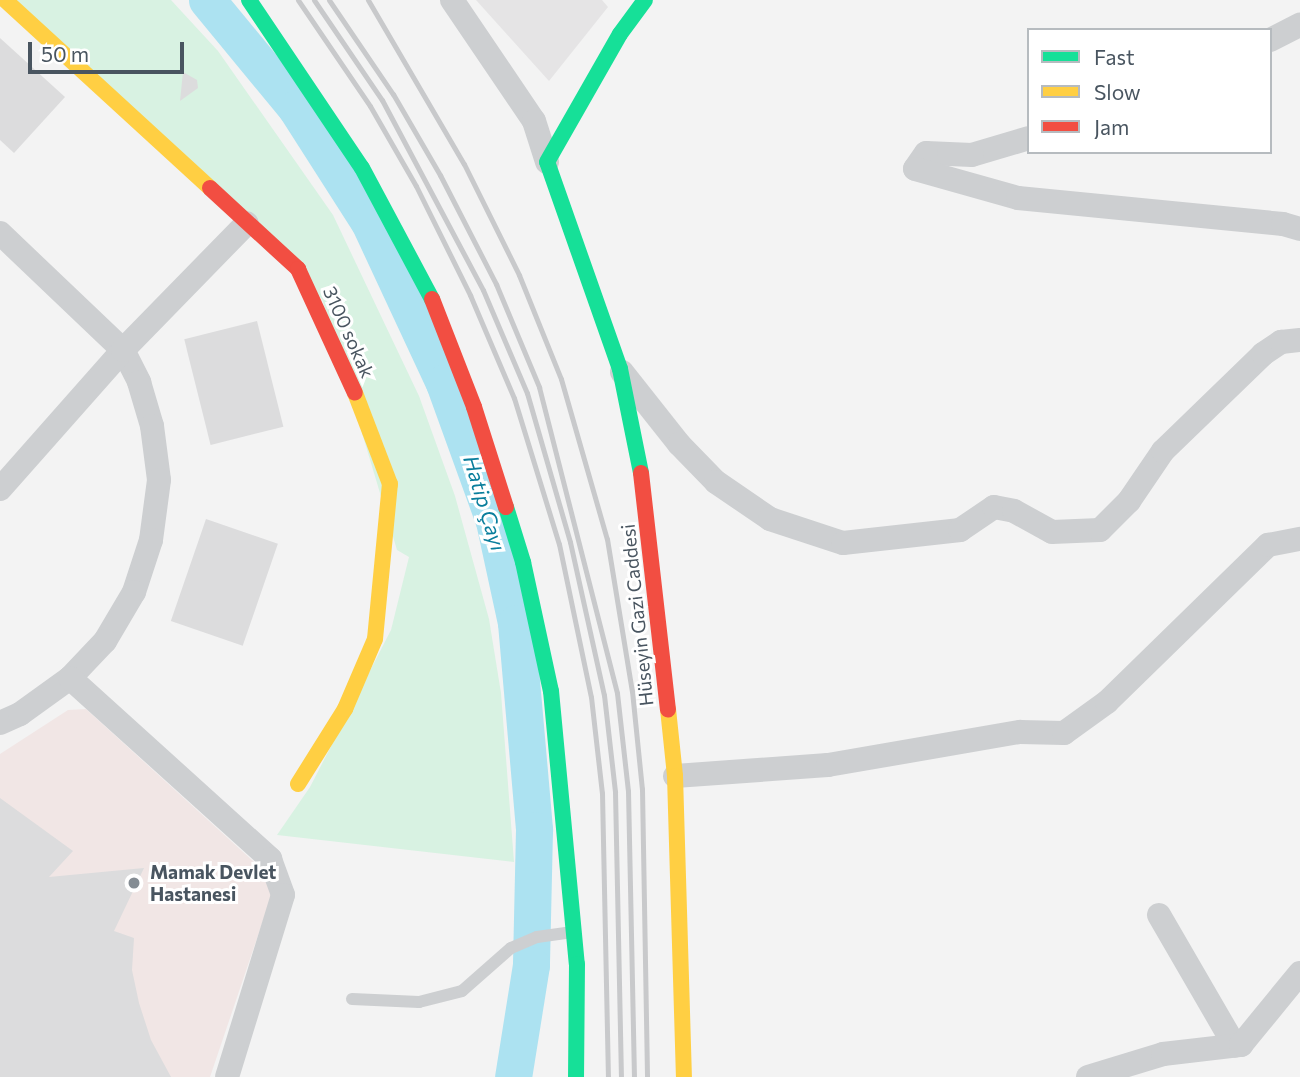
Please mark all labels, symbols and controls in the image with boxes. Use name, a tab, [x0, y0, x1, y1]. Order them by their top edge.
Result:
scale bar	[32, 28, 187, 72]
legend	[1027, 28, 1272, 154]
text: 50 m	[41, 41, 89, 66]
text: Fast	[1094, 44, 1135, 69]
text: Slow	[1094, 79, 1141, 104]
text: Jam	[1094, 114, 1129, 139]
street label: 3100 sokak	[319, 283, 379, 381]
water label: Hatip Çayı	[459, 452, 511, 554]
street label: Hüseyin Gazi Caddesi	[616, 523, 658, 707]
place label: Mamak Devlet Hastanesi	[150, 861, 276, 905]
marker: Mamak Devlet Hastanesi	[124, 873, 144, 893]

